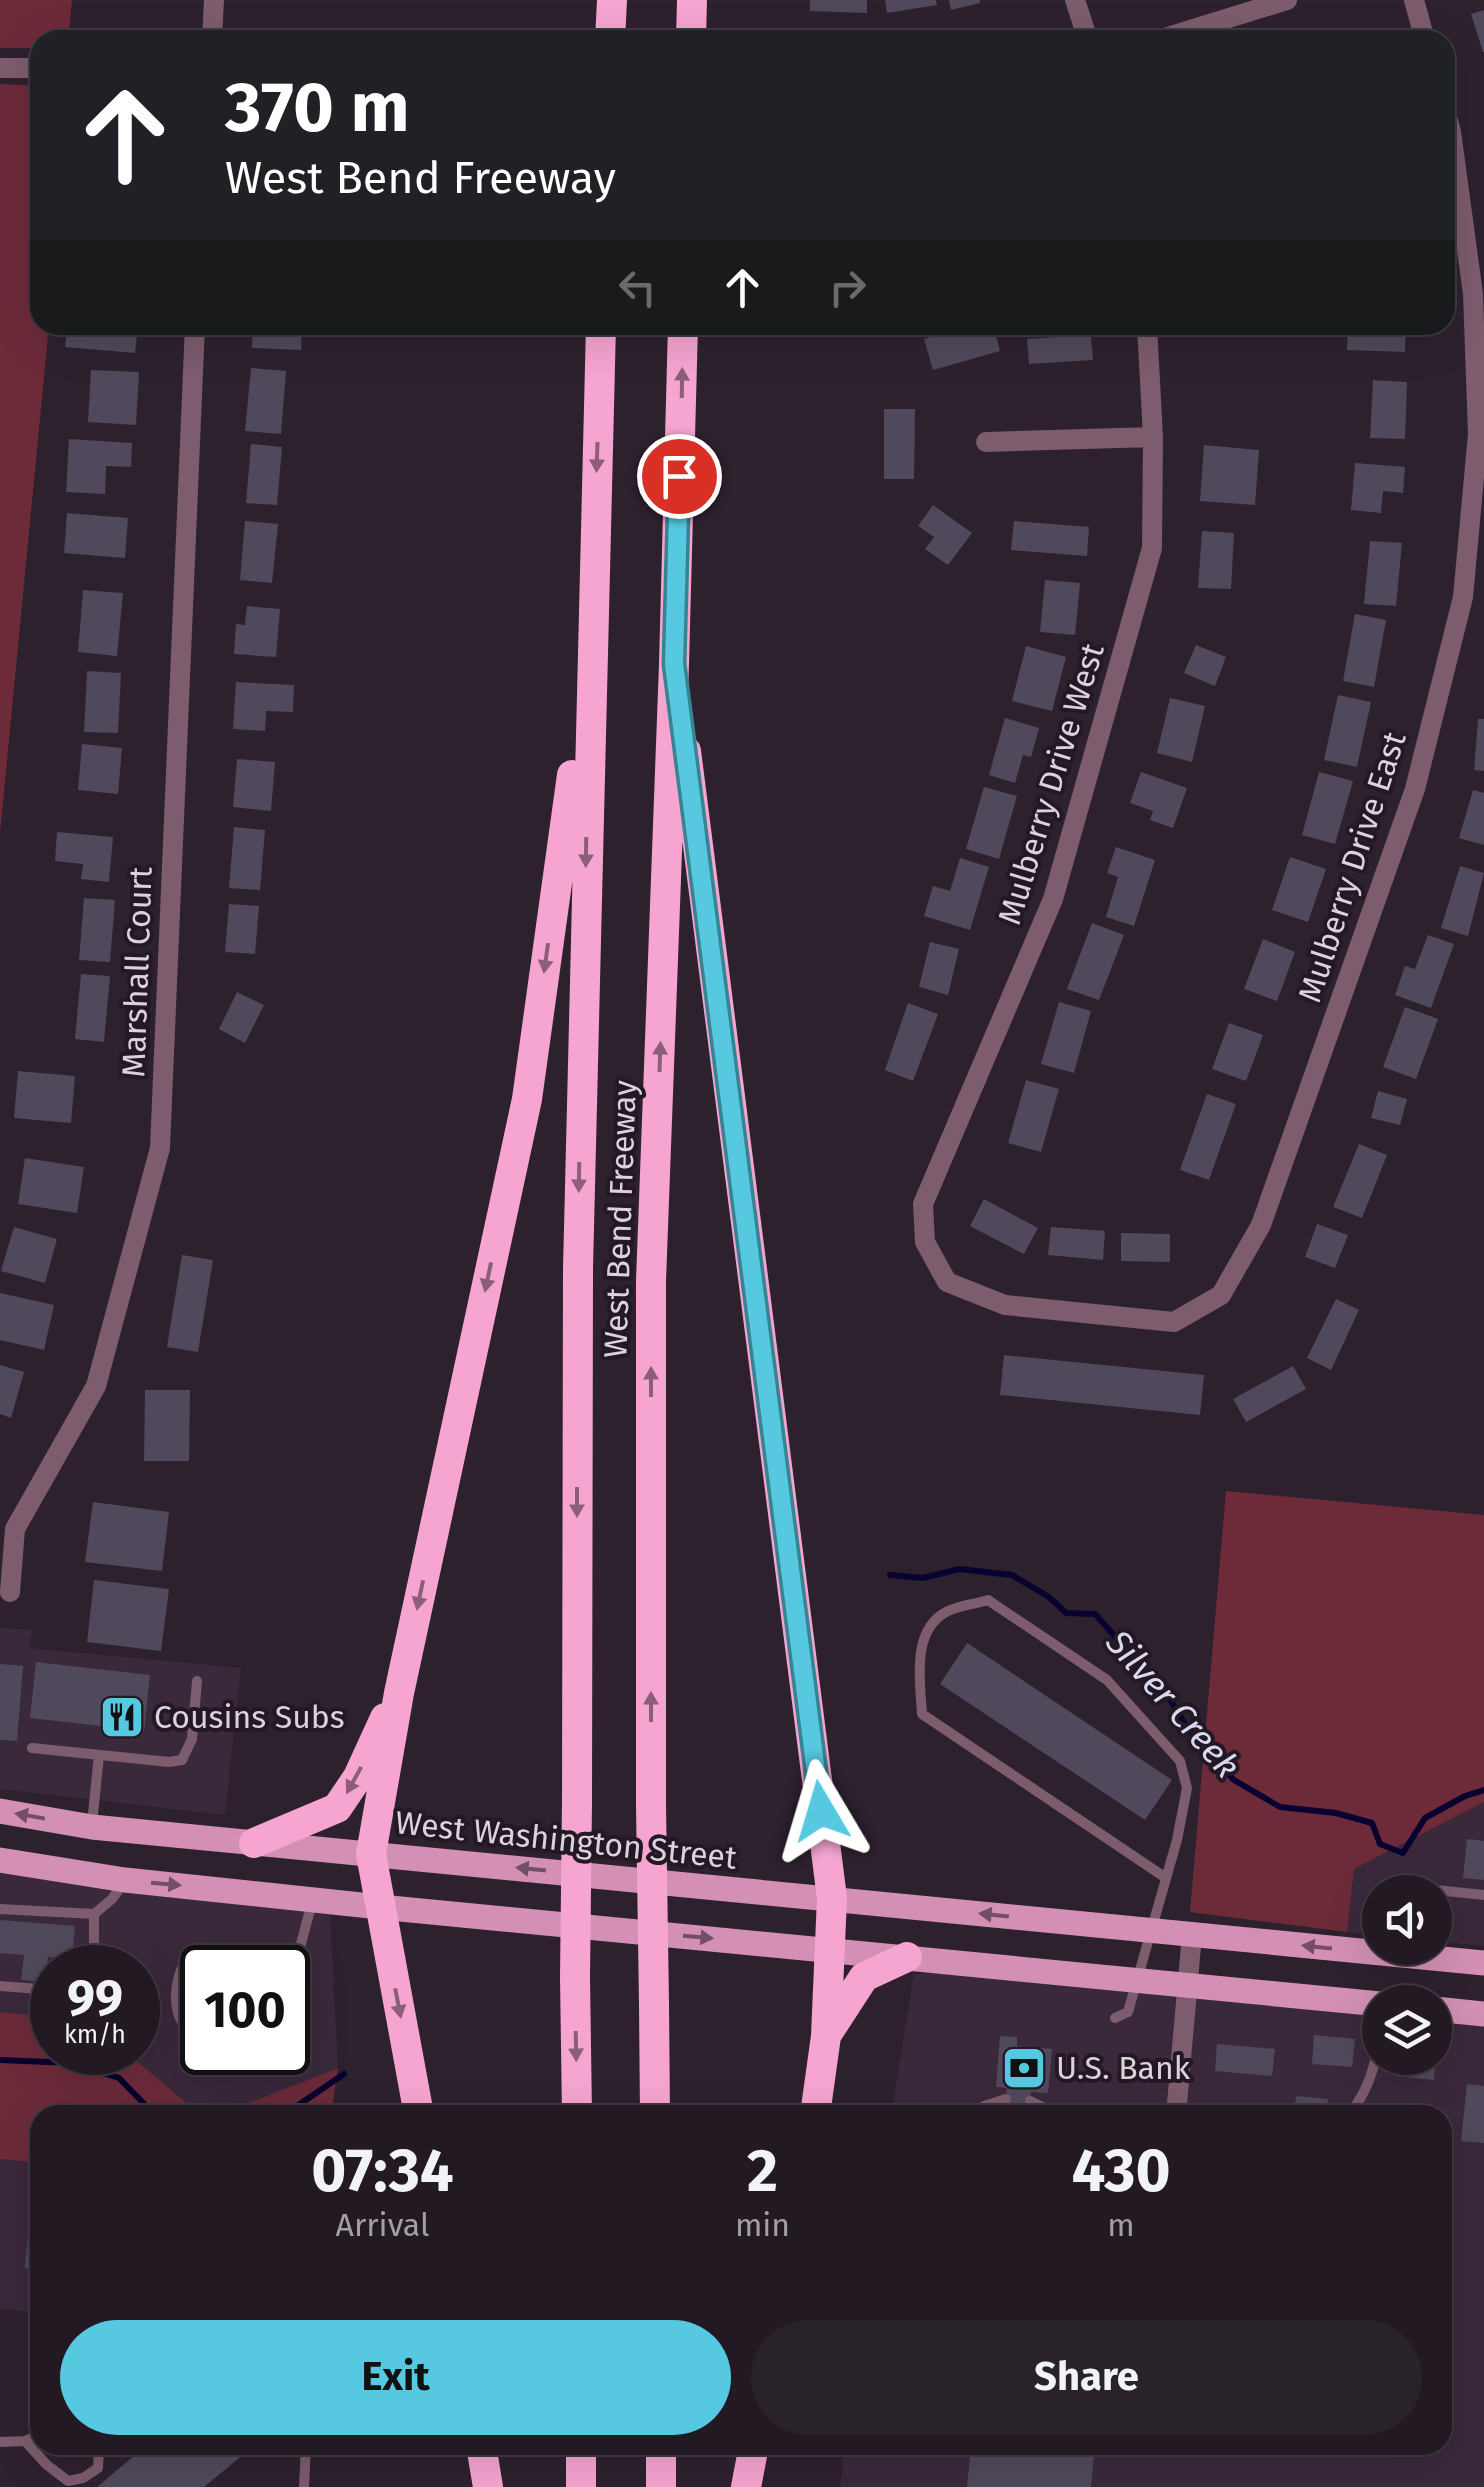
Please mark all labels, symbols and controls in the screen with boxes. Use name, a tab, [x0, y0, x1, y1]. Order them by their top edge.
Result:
text: 370 m	[225, 66, 410, 150]
icon: ahead	[60, 70, 190, 200]
text: West Bend Freeway	[225, 151, 616, 205]
icon: left	[610, 260, 665, 315]
icon: ahead	[715, 260, 770, 315]
icon: right	[820, 260, 875, 315]
one-way arrow	[674, 366, 690, 398]
pin	[637, 434, 722, 519]
one-way arrow	[589, 442, 605, 474]
icon: arrive	[652, 449, 707, 504]
street label: Mulberry Drive West	[990, 638, 1112, 929]
street label: Mulberry Drive East	[1290, 727, 1414, 1007]
one-way arrow	[578, 837, 594, 869]
street label: Marshall Court	[114, 866, 160, 1078]
one-way arrow	[538, 942, 554, 974]
one-way arrow	[652, 1041, 668, 1073]
street label: West Bend Freeway	[596, 1079, 644, 1359]
one-way arrow	[571, 1162, 587, 1194]
one-way arrow	[480, 1262, 496, 1293]
one-way arrow	[643, 1366, 659, 1398]
one-way arrow	[569, 1487, 585, 1519]
one-way arrow	[411, 1580, 427, 1611]
water label: Silver Creek	[1097, 1621, 1249, 1786]
one-way arrow	[643, 1691, 659, 1723]
restaurant icon: Cousins Subs	[99, 1694, 145, 1740]
place label: Cousins Subs	[154, 1698, 345, 1736]
position arrow	[769, 1759, 873, 1863]
one-way arrow	[346, 1766, 364, 1794]
street label: West Washington Street	[393, 1803, 739, 1877]
one-way arrow	[14, 1808, 46, 1823]
one-way arrow	[515, 1861, 547, 1877]
map controls	[1362, 1875, 1452, 2075]
button: sound	[1362, 1875, 1452, 1965]
one-way arrow	[150, 1876, 182, 1892]
one-way arrow	[978, 1906, 1009, 1922]
one-way arrow	[683, 1929, 714, 1945]
one-way arrow	[1301, 1939, 1333, 1955]
speed limit sign: 100	[180, 1945, 310, 2075]
text: 99	[67, 1968, 123, 2028]
button: layers	[1362, 1985, 1452, 2075]
one-way arrow	[390, 1988, 406, 2019]
text: km/h	[64, 2020, 126, 2050]
one-way arrow	[568, 2031, 584, 2063]
bank icon: U.S. Bank	[1001, 2045, 1047, 2091]
place label: U.S. Bank	[1056, 2049, 1191, 2087]
text: 07:34	[311, 2135, 454, 2207]
text: 2	[747, 2135, 778, 2207]
text: 430	[1071, 2135, 1171, 2207]
text: Arrival	[336, 2206, 429, 2244]
text: min	[735, 2206, 790, 2244]
text: m	[1107, 2206, 1135, 2244]
button: Exit	[60, 2320, 731, 2435]
button: Share	[751, 2320, 1422, 2435]

